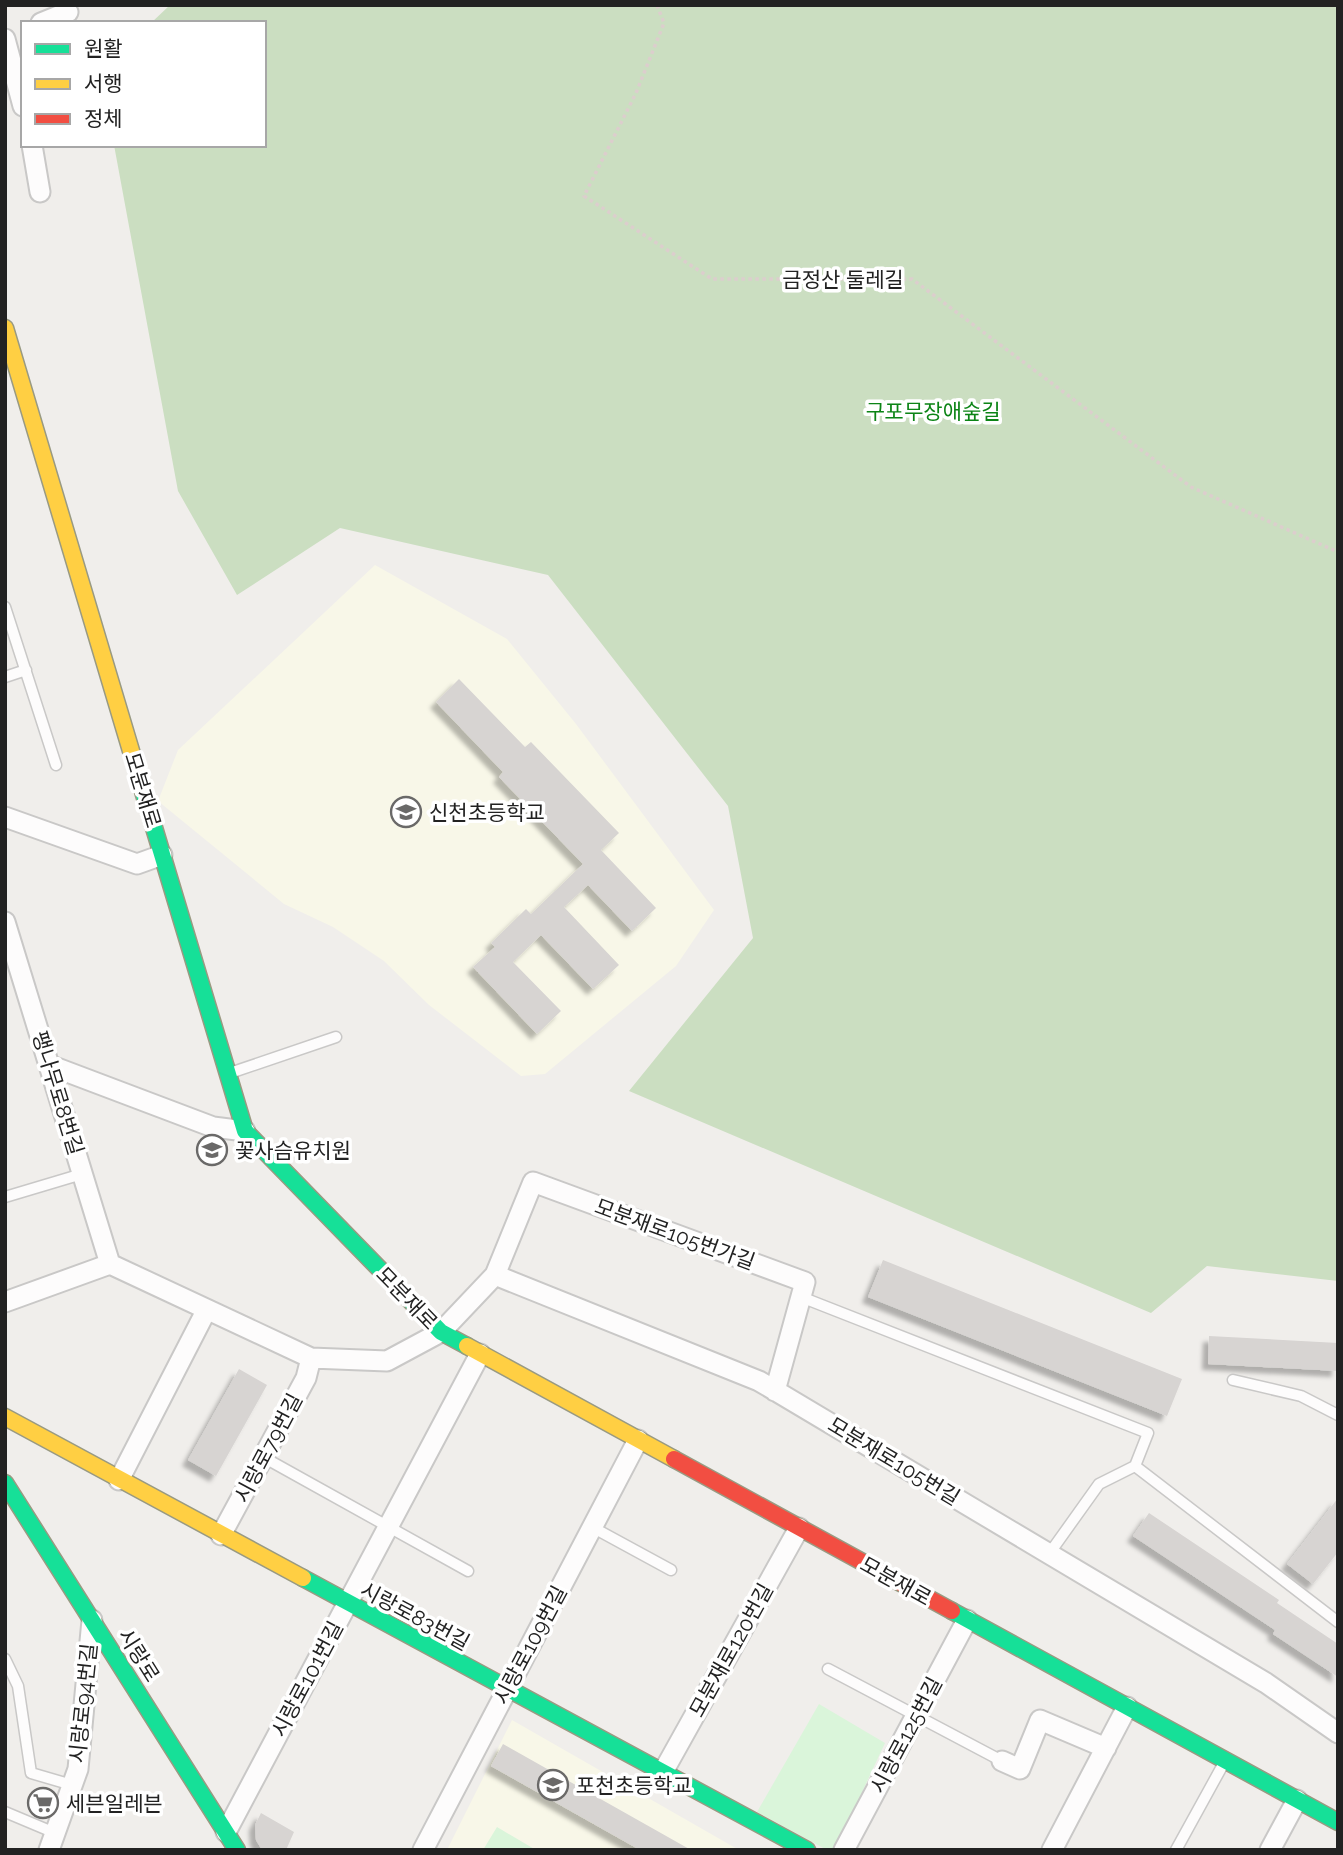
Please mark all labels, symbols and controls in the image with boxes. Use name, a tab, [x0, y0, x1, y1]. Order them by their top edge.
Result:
legend	[21, 21, 266, 147]
text: 원활	[84, 36, 123, 61]
text: 서행	[84, 71, 123, 96]
text: 정체	[84, 106, 123, 131]
street label: 금정산 둘레길	[782, 267, 904, 292]
park label: 구포무장애숲길	[865, 399, 1001, 424]
street label: 모분재로	[120, 749, 166, 831]
school or university icon: 신천초등학교	[389, 795, 423, 829]
place label: 신천초등학교	[429, 800, 545, 825]
street label: 팽나무로8번길	[27, 1028, 89, 1158]
school or university icon: 꽃사슴유치원	[195, 1133, 229, 1167]
place label: 꽃사슴유치원	[235, 1138, 351, 1163]
street label: 모분재로105번가길	[592, 1193, 758, 1275]
street label: 모분재로	[371, 1262, 443, 1334]
street label: 시랑로79번길	[229, 1389, 307, 1507]
street label: 모분재로105번길	[824, 1412, 964, 1510]
street label: 모분재로	[856, 1551, 936, 1611]
street label: 시랑로83번길	[356, 1577, 474, 1655]
street label: 모분재로120번길	[684, 1579, 778, 1721]
street label: 시랑로109번길	[488, 1581, 572, 1709]
street label: 시랑로101번길	[266, 1617, 348, 1741]
street label: 시랑로	[113, 1624, 165, 1686]
street label: 시랑로94번길	[64, 1642, 102, 1764]
street label: 시랑로125번길	[865, 1673, 947, 1797]
school or university icon: 포천초등학교	[536, 1768, 570, 1802]
place label: 포천초등학교	[576, 1773, 692, 1798]
supermarket icon: 세븐일레븐	[26, 1786, 60, 1820]
place label: 세븐일레븐	[66, 1791, 163, 1816]

